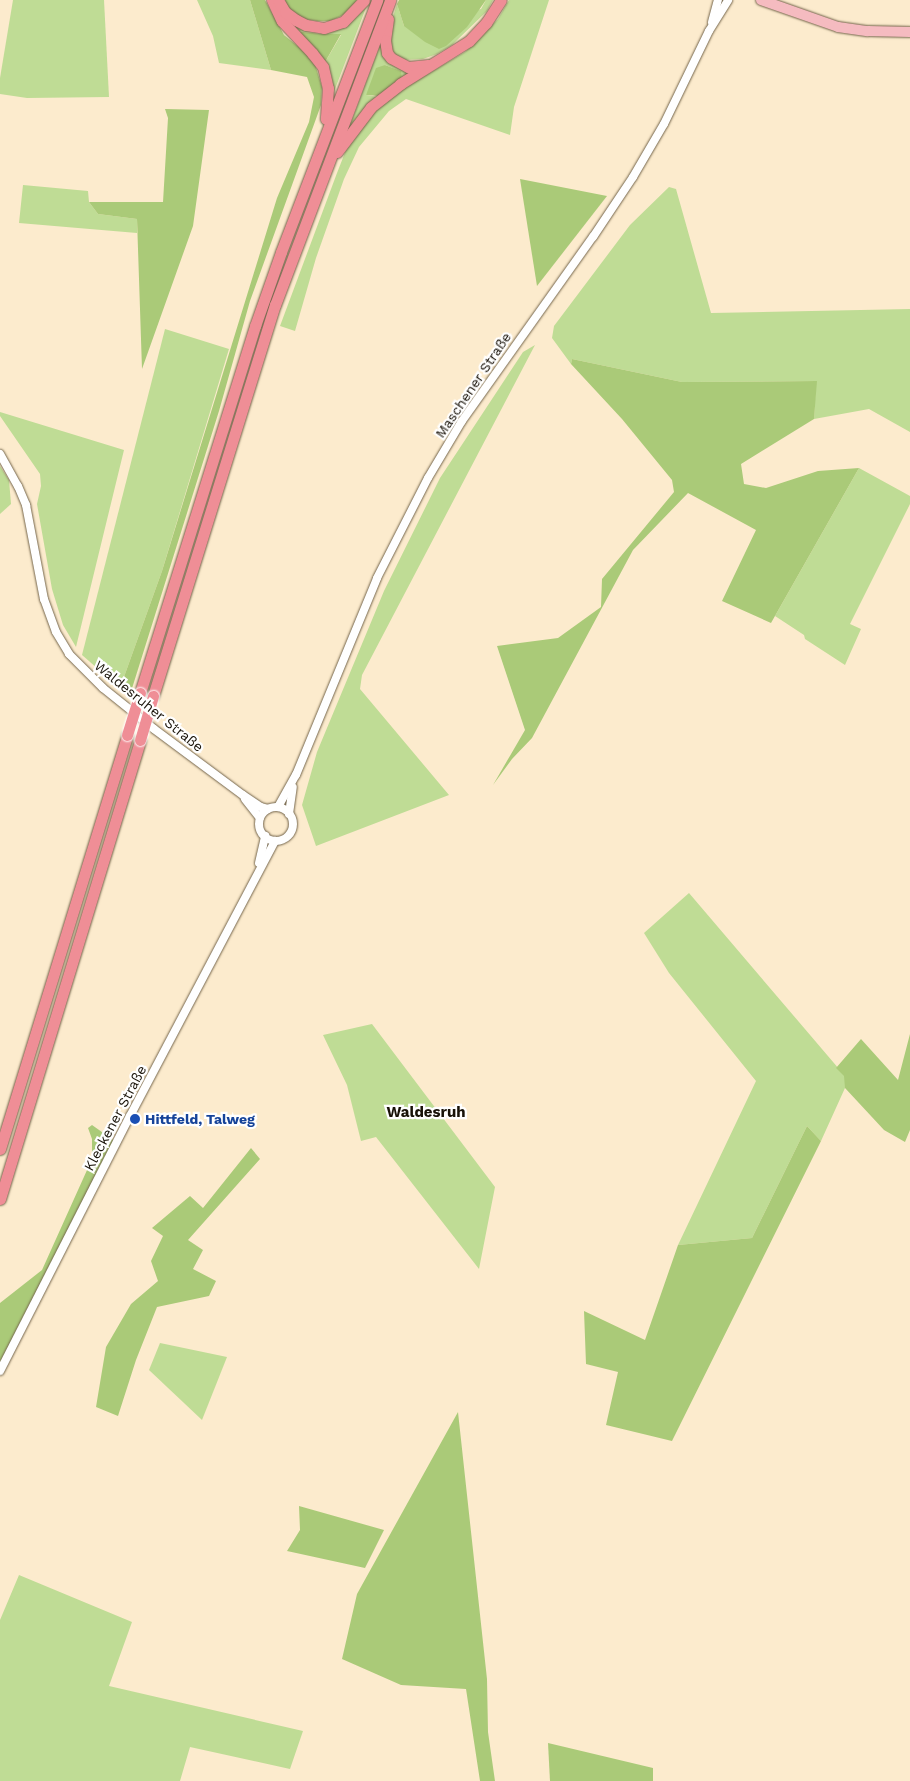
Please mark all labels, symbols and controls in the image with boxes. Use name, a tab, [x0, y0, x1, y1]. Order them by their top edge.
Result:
street label: Maschener Straße	[431, 329, 515, 441]
street label: Waldesruher Straße	[91, 657, 207, 755]
street label: Kleckener Straße	[80, 1062, 150, 1174]
district label: Waldesruh	[386, 1104, 466, 1122]
place label: Hittfeld, Talweg	[145, 1111, 255, 1127]
marker: Hittfeld, Talweg	[129, 1113, 141, 1125]

